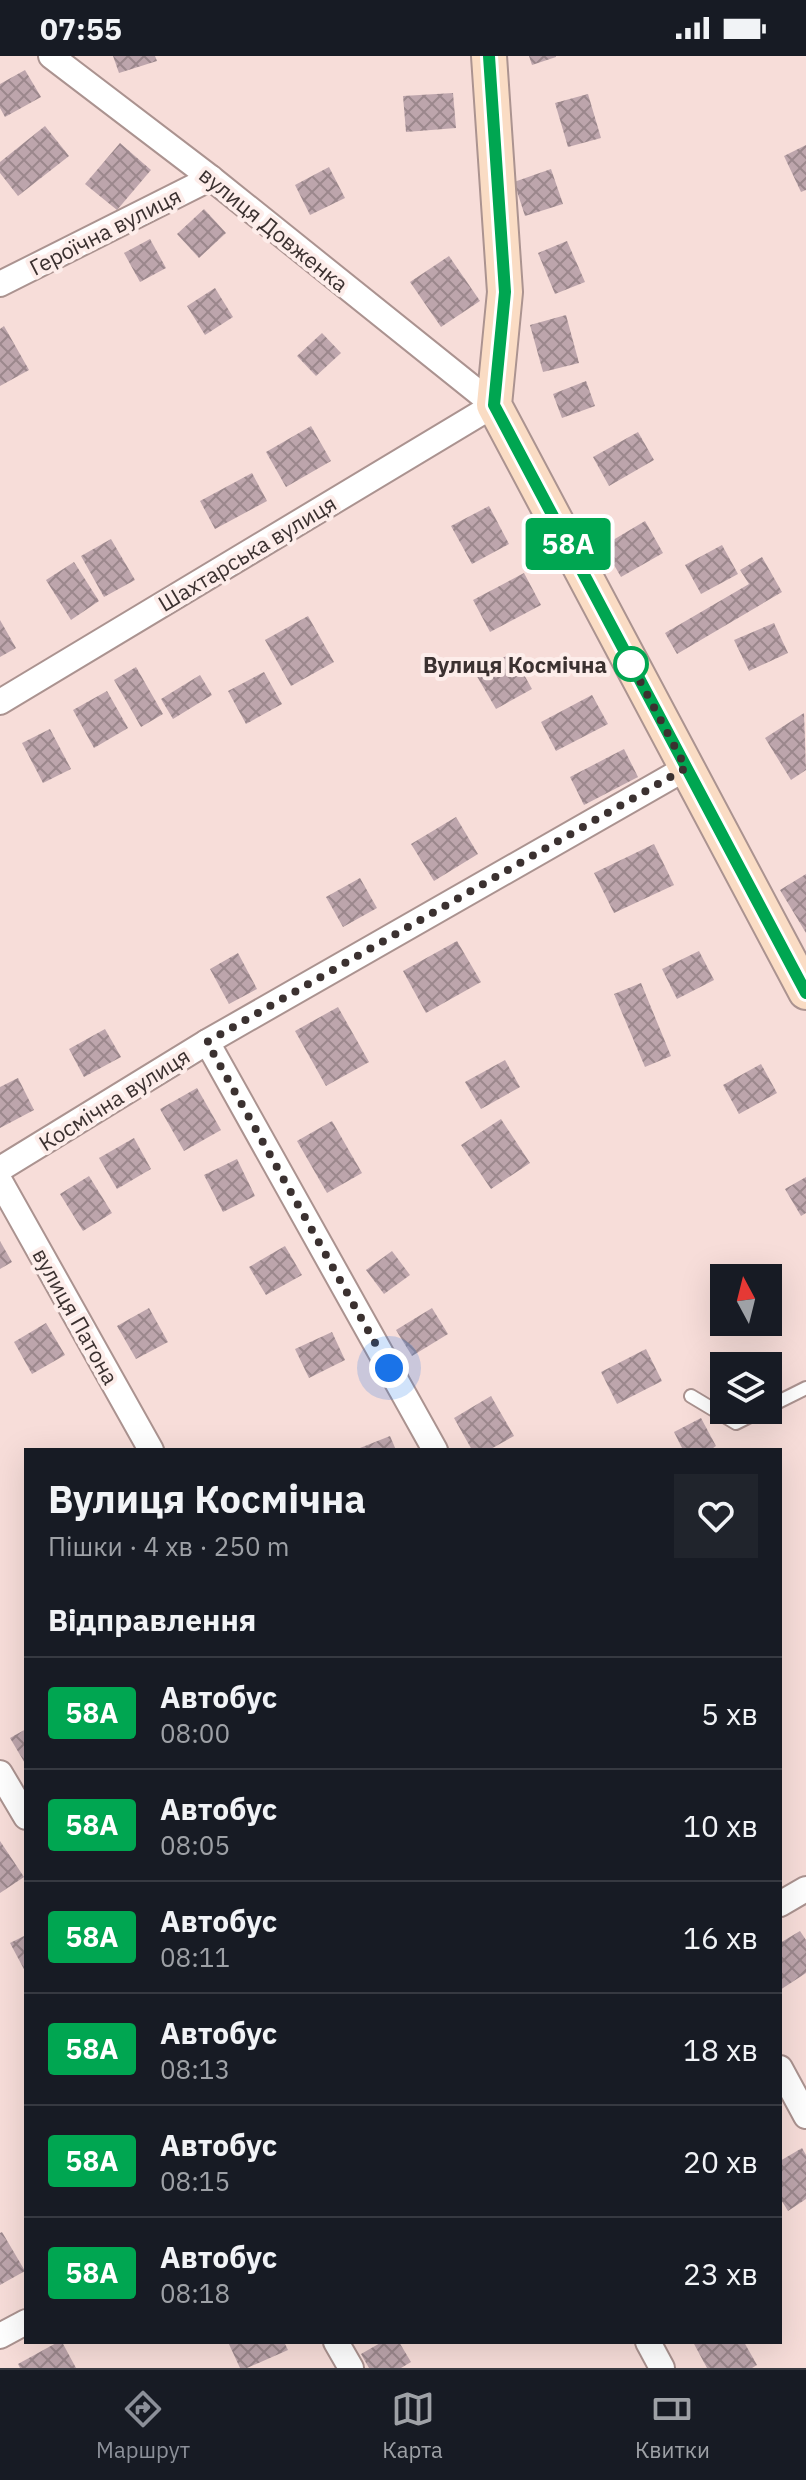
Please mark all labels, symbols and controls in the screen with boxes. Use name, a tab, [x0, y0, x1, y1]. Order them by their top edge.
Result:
text: 07:55	[40, 9, 122, 48]
street label: вулиця Довженка	[193, 160, 355, 298]
street label: Героїчна вулиця	[24, 180, 186, 282]
street label: Шахтарська вулиця	[153, 488, 341, 618]
line badge: 58А	[522, 518, 614, 570]
text: 58А	[542, 525, 594, 562]
marker: Вулиця Космічна	[614, 647, 648, 681]
place label: Вулиця Космічна	[423, 650, 607, 679]
street label: Космічна вулиця	[33, 1041, 195, 1157]
street label: вулиця Патона	[26, 1243, 126, 1390]
north arrow	[710, 1264, 782, 1336]
map controls	[710, 1264, 782, 1424]
your location	[369, 1348, 409, 1388]
button: layers	[710, 1352, 782, 1424]
text: Вулиця Космічна	[48, 1474, 366, 1523]
button: heart	[674, 1474, 758, 1558]
text: Пішки · 4 хв · 250 m	[48, 1529, 289, 1563]
text: Відправлення	[48, 1600, 256, 1639]
text: Автобус	[160, 1677, 277, 1716]
text: 58А	[66, 1694, 118, 1731]
text: 5 хв	[701, 1694, 758, 1733]
text: 08:00	[160, 1716, 230, 1750]
text: Автобус	[160, 1789, 277, 1828]
text: 58А	[66, 1806, 118, 1843]
text: 10 хв	[683, 1806, 758, 1845]
text: 08:05	[160, 1828, 230, 1862]
text: Автобус	[160, 1901, 277, 1940]
text: 58А	[66, 1918, 118, 1955]
text: 16 хв	[683, 1918, 758, 1957]
text: 08:11	[160, 1940, 230, 1974]
text: Автобус	[160, 2013, 277, 2052]
text: 58А	[66, 2030, 118, 2067]
text: 18 хв	[683, 2030, 758, 2069]
text: 08:13	[160, 2052, 230, 2086]
text: Автобус	[160, 2125, 277, 2164]
text: 58А	[66, 2142, 118, 2179]
text: 20 хв	[683, 2142, 758, 2181]
text: 08:15	[160, 2164, 230, 2198]
text: Автобус	[160, 2237, 277, 2276]
text: 58А	[66, 2254, 118, 2291]
text: 23 хв	[683, 2254, 758, 2293]
text: 08:18	[160, 2276, 230, 2310]
tab: Маршрут	[96, 2387, 190, 2464]
tab: Карта	[382, 2387, 443, 2464]
tab: Квитки	[635, 2387, 710, 2464]

